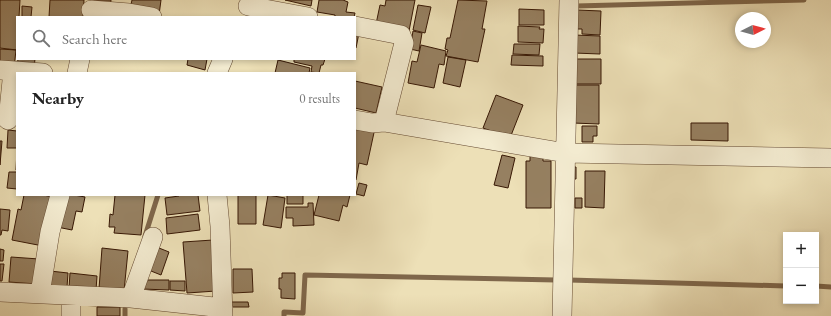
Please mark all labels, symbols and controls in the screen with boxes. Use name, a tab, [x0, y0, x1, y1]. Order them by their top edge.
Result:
north arrow	[735, 12, 771, 48]
search box	[16, 16, 356, 60]
icon: search	[30, 27, 52, 49]
text: Search here	[62, 29, 127, 48]
text: Nearby	[32, 87, 84, 109]
text: 0 results	[299, 90, 340, 107]
map controls	[783, 232, 819, 304]
button: +	[783, 232, 819, 268]
button: −	[783, 268, 819, 304]

